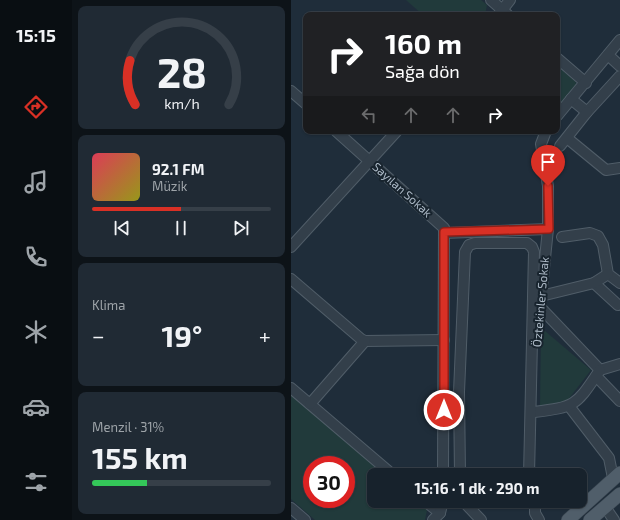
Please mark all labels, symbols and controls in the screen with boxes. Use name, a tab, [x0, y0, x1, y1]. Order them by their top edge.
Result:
text: 15:15	[16, 24, 56, 46]
text: 160 m	[385, 26, 462, 60]
icon: right	[319, 28, 371, 80]
text: 28	[156, 46, 207, 96]
text: Sağa dön	[385, 60, 460, 82]
icon: directions	[22, 93, 50, 121]
text: km/h	[164, 95, 199, 112]
icon: left	[358, 104, 380, 126]
icon: ahead	[400, 104, 422, 126]
icon: ahead	[442, 104, 464, 126]
icon: right	[484, 104, 506, 126]
pin	[531, 145, 565, 186]
icon: arrive	[537, 151, 559, 173]
street label: Sayılan Sokak	[370, 159, 435, 219]
text: 92.1 FM	[152, 160, 204, 178]
icon: music	[22, 168, 50, 196]
text: Müzik	[152, 178, 187, 194]
icon: previous	[111, 217, 133, 239]
icon: pause	[170, 217, 192, 239]
icon: next	[230, 217, 252, 239]
icon: phone	[22, 243, 50, 271]
street label: Öztekinler Sokak	[529, 256, 551, 348]
text: Klima	[92, 297, 125, 313]
text: 19°	[161, 317, 202, 353]
icon: climate	[22, 318, 50, 346]
text: −	[92, 322, 105, 348]
text: +	[259, 322, 271, 348]
position arrow	[423, 389, 465, 431]
icon: car	[22, 393, 50, 421]
text: Menzil · 31%	[92, 419, 164, 435]
text: 155 km	[92, 439, 188, 475]
speed limit sign: 30	[303, 456, 355, 508]
icon: filters	[22, 468, 50, 496]
text: 15:16 · 1 dk · 290 m	[415, 479, 539, 497]

